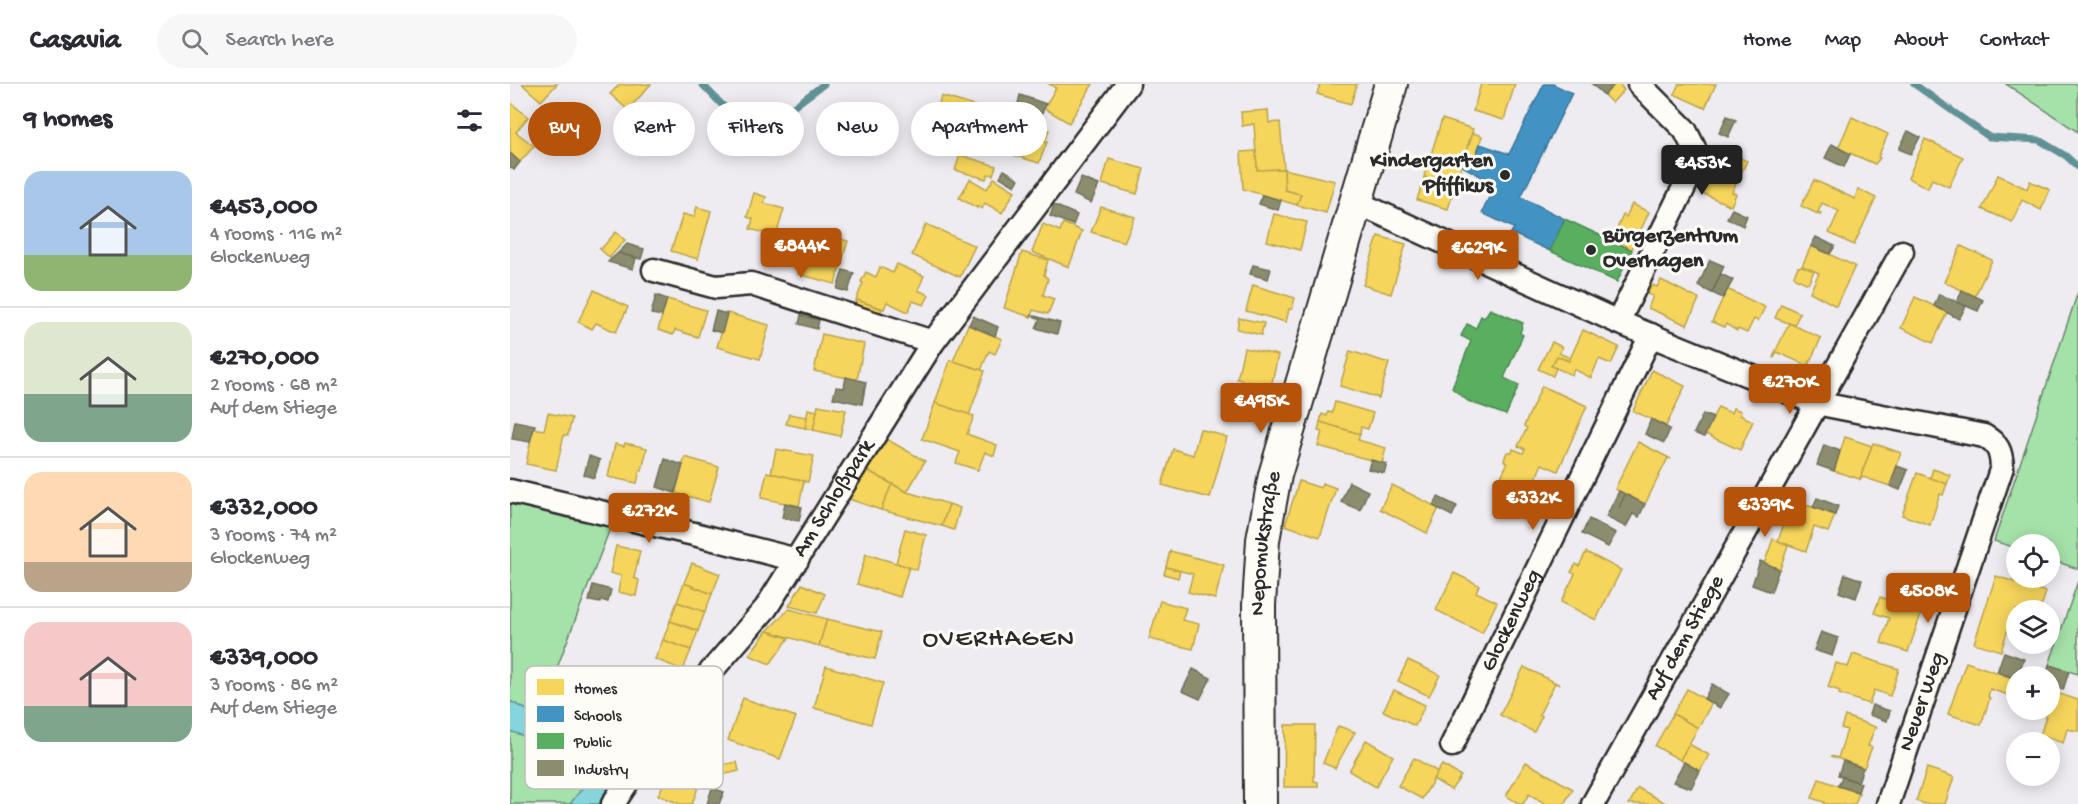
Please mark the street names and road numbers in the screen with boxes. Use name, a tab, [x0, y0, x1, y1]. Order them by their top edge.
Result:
street label: Am Schloßpark	[788, 434, 882, 562]
street label: Nepomukstraße	[1246, 468, 1289, 616]
street label: Glockenweg	[1476, 566, 1548, 676]
street label: Auf dem Stiege	[1640, 570, 1732, 705]
street label: Neuer Weg	[1894, 649, 1952, 755]

